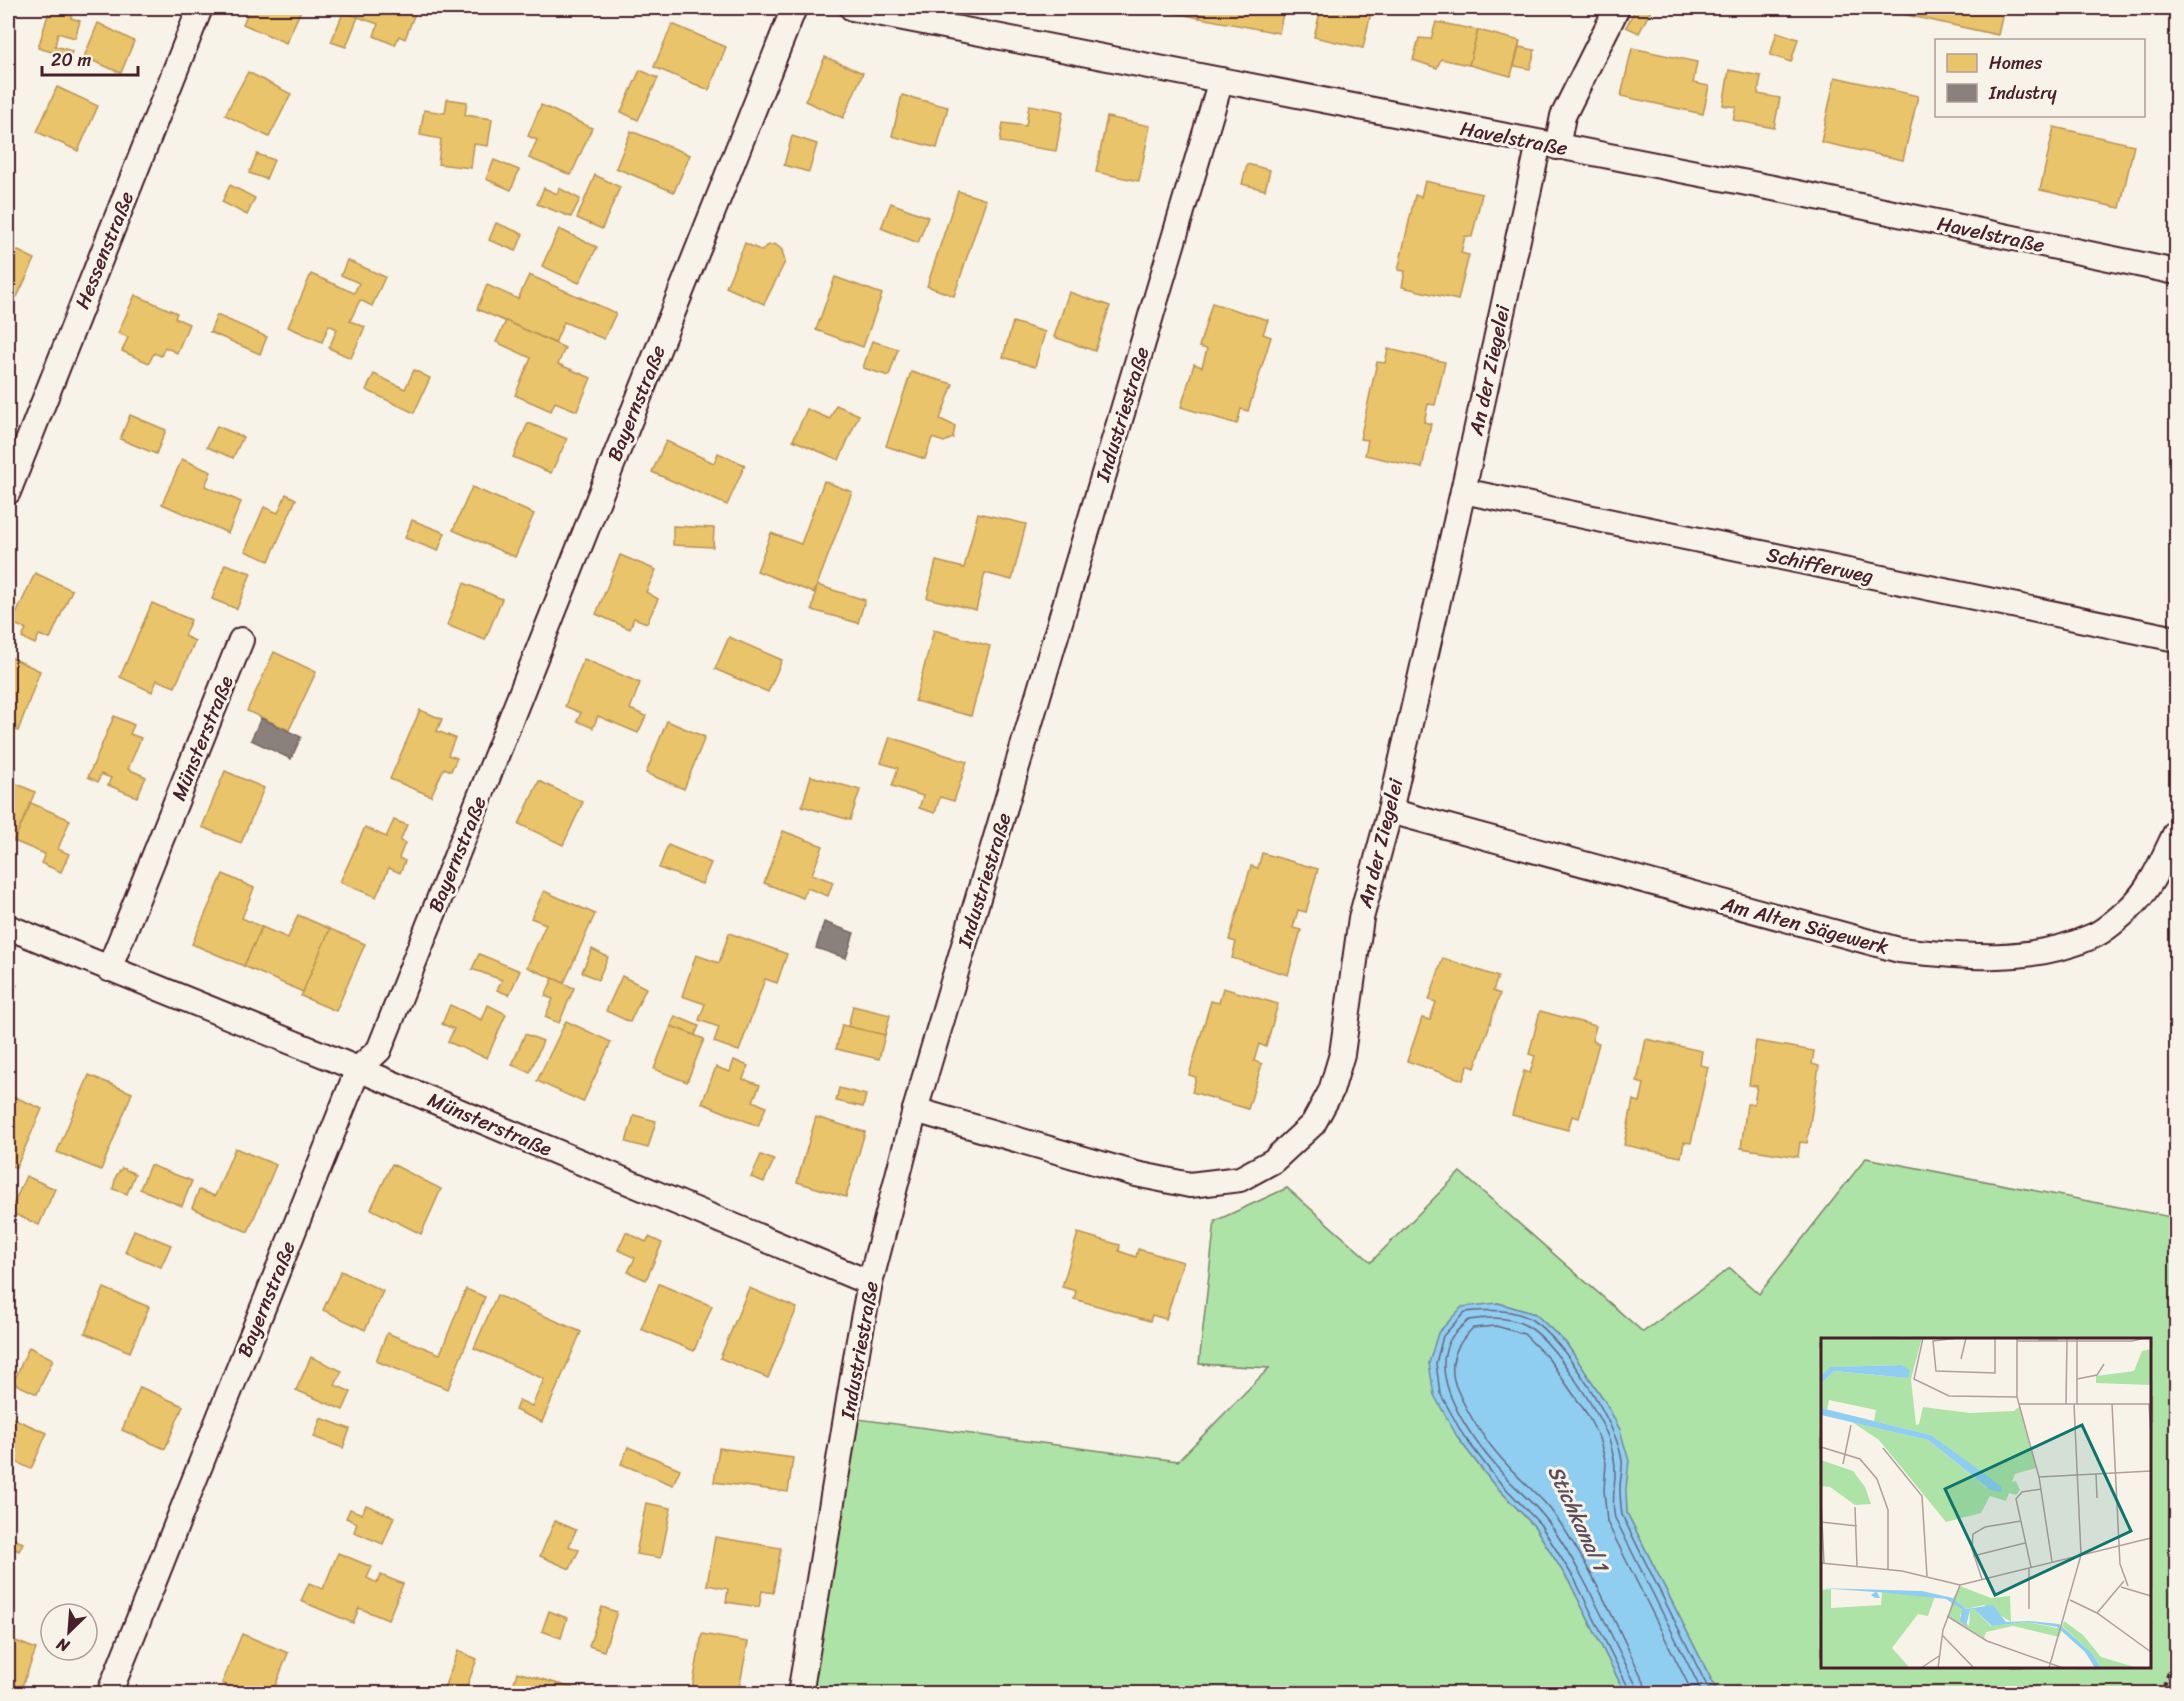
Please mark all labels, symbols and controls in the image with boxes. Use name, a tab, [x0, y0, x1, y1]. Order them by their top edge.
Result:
scale bar	[42, 39, 138, 77]
legend	[1935, 39, 2145, 117]
text: 20 m	[51, 44, 91, 76]
text: Homes	[1989, 47, 2043, 79]
text: Industry	[1988, 77, 2058, 109]
street label: Havelstraße	[1457, 111, 1571, 166]
street label: Hessenstraße	[65, 186, 144, 314]
street label: Havelstraße	[1934, 206, 2048, 263]
street label: An der Ziegelei	[1458, 301, 1520, 439]
street label: Bayernstraße	[597, 340, 676, 467]
street label: Industriestraße	[1085, 342, 1160, 487]
street label: Schifferweg	[1763, 537, 1877, 594]
street label: Münsterstraße	[161, 670, 244, 806]
street label: An der Ziegelei	[1347, 774, 1414, 912]
street label: Bayernstraße	[418, 791, 497, 918]
street label: Industriestraße	[947, 808, 1022, 953]
street label: Am Alten Sägewerk	[1716, 886, 1893, 965]
street label: Münsterstraße	[422, 1082, 558, 1167]
street label: Bayernstraße	[227, 1236, 306, 1363]
street label: Industriestraße	[830, 1278, 889, 1423]
inset map	[1821, 1338, 2151, 1668]
water label: Stichkanal 1	[1537, 1458, 1620, 1580]
north arrow	[39, 1602, 99, 1662]
text: N	[51, 1629, 75, 1661]

